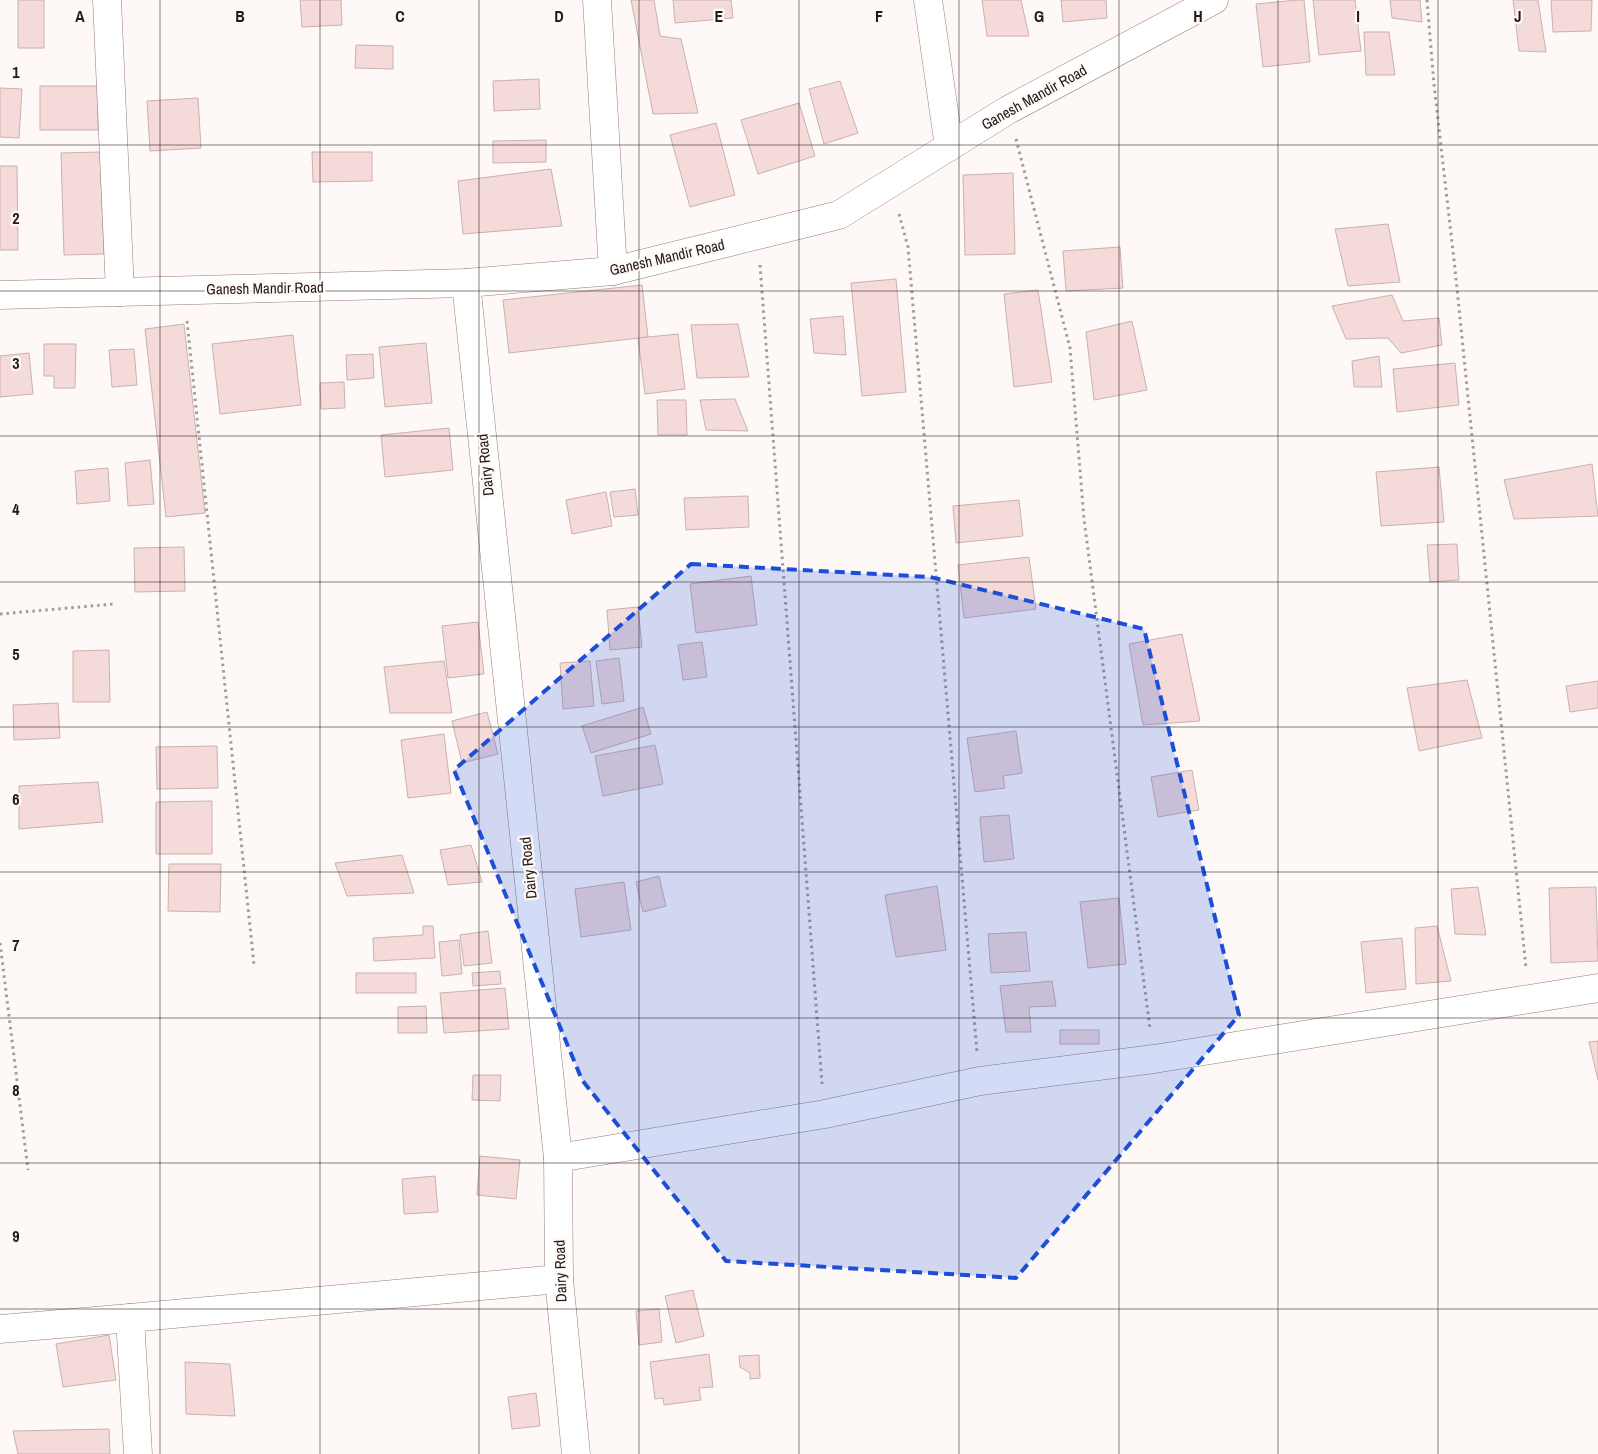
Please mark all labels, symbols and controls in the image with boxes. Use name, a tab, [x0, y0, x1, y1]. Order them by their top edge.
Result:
text: A	[75, 5, 85, 27]
text: B	[235, 5, 245, 27]
text: C	[395, 5, 405, 27]
text: D	[554, 5, 564, 27]
text: E	[715, 5, 724, 27]
text: F	[875, 5, 883, 27]
text: G	[1034, 5, 1044, 27]
text: H	[1193, 5, 1203, 27]
text: I	[1356, 5, 1360, 27]
text: J	[1514, 5, 1522, 27]
street label: Ganesh Mandir Road	[977, 59, 1091, 135]
text: 1	[12, 61, 20, 83]
text: 2	[12, 207, 20, 229]
street label: Ganesh Mandir Road	[607, 234, 727, 280]
street label: Ganesh Mandir Road	[206, 276, 324, 300]
text: 3	[12, 352, 20, 374]
street label: Dairy Road	[471, 433, 499, 497]
text: 4	[12, 498, 20, 520]
text: 5	[12, 643, 20, 665]
text: 6	[12, 788, 20, 810]
street label: Dairy Road	[514, 836, 542, 900]
text: 7	[12, 934, 20, 956]
text: 8	[12, 1079, 20, 1101]
text: 9	[12, 1225, 20, 1247]
street label: Dairy Road	[548, 1240, 572, 1302]

